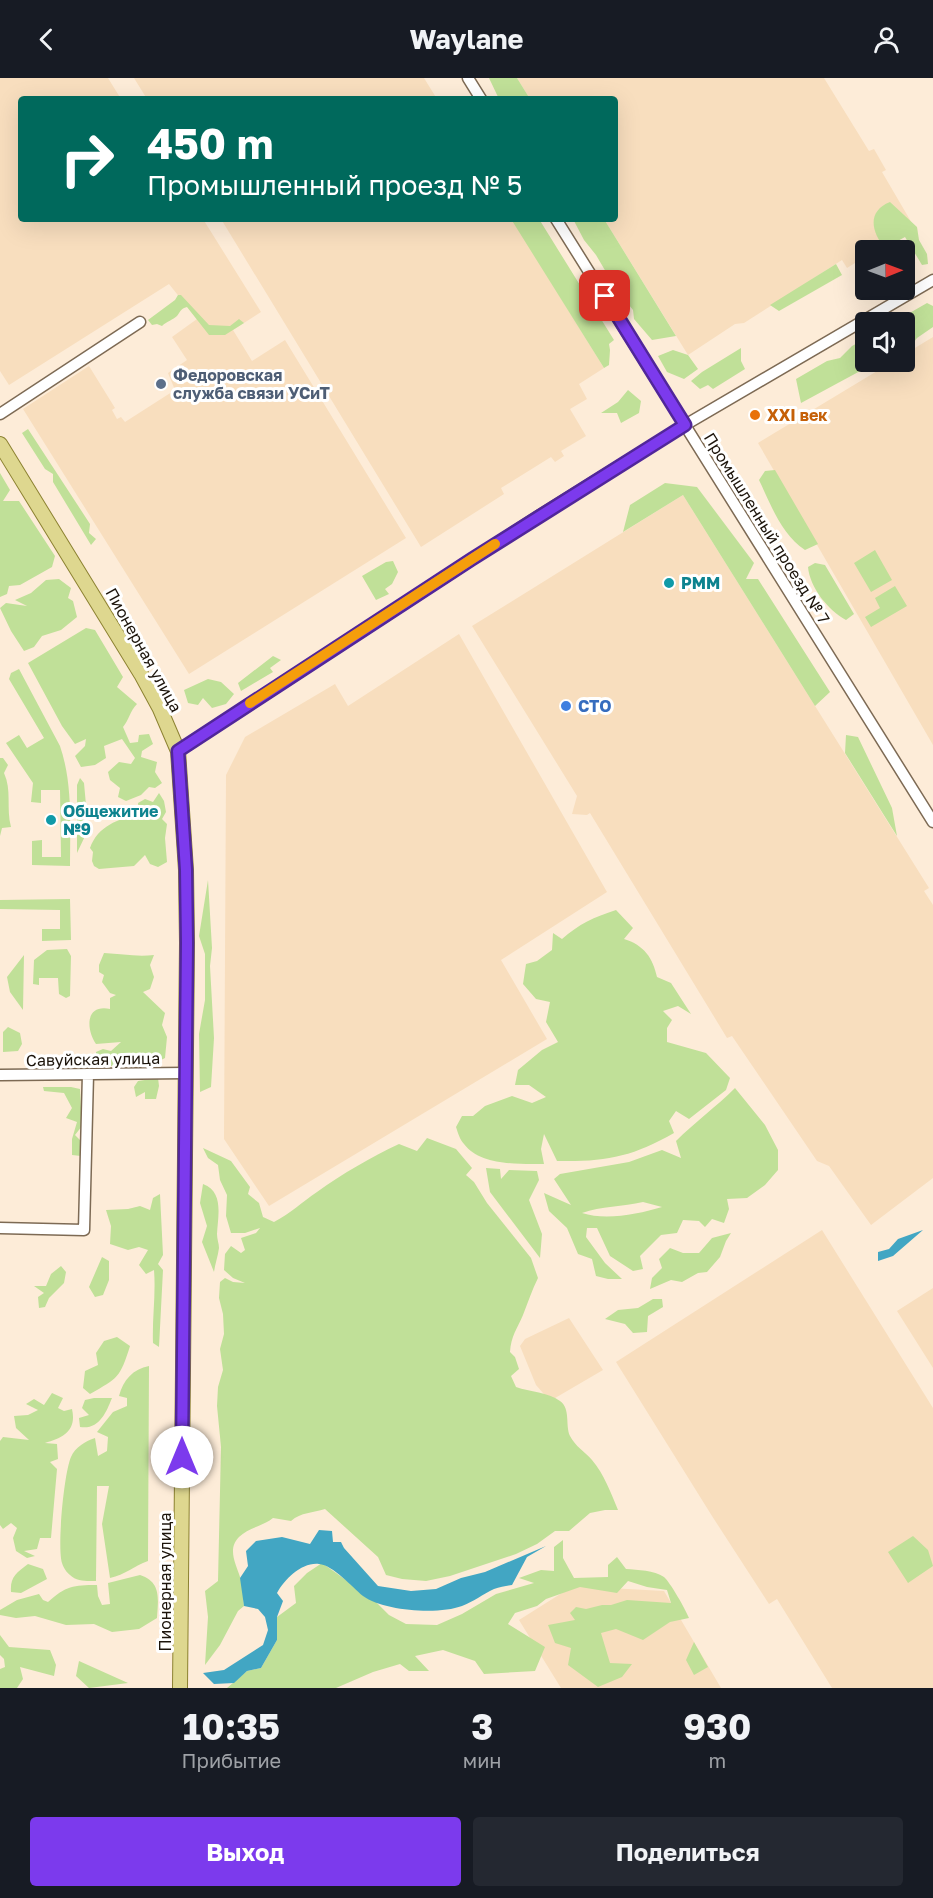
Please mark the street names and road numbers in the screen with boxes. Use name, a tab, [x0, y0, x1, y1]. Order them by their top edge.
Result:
street label: Промышленный проезд № 7	[700, 429, 834, 627]
street label: Пионерная улица	[102, 584, 186, 716]
street label: Савуйская улица	[26, 1048, 160, 1070]
street label: Пионерная улица	[155, 1512, 175, 1652]

